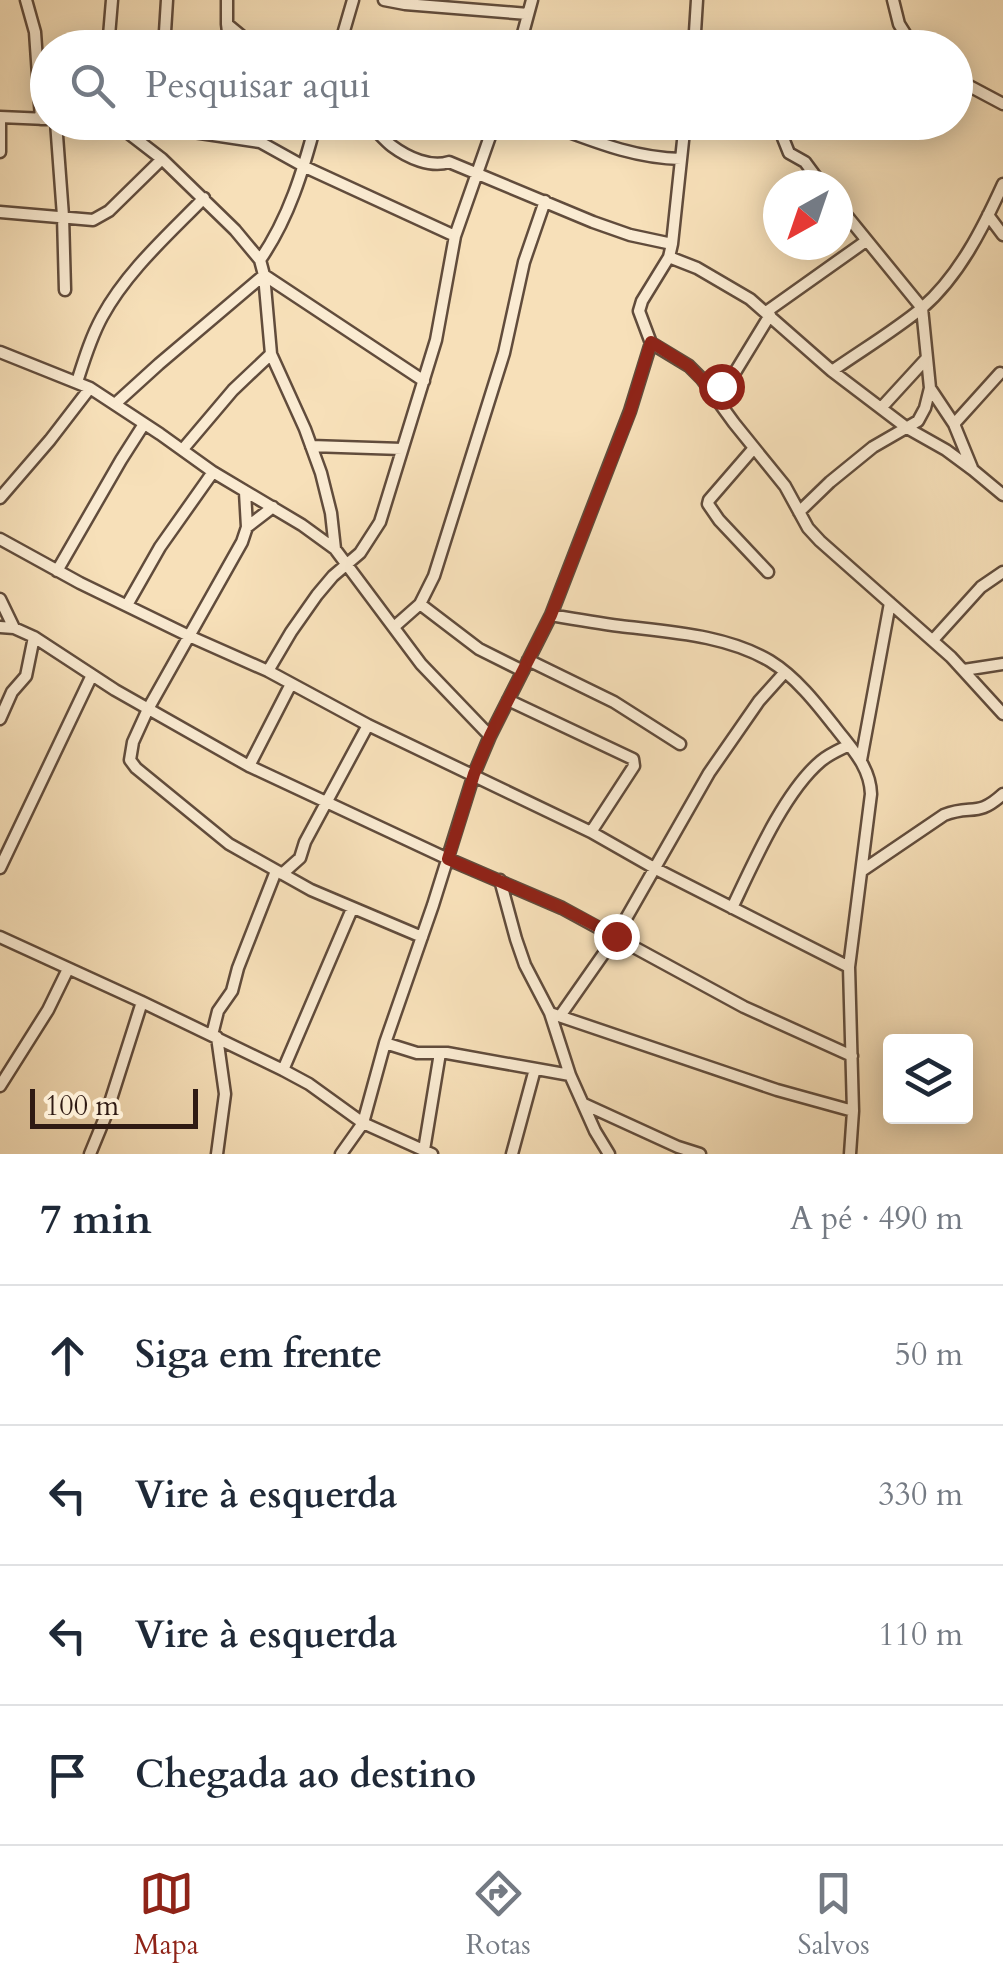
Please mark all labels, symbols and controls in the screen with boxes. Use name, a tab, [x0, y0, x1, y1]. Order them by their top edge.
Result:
search box	[30, 30, 973, 140]
icon: search	[65, 58, 120, 113]
text: Pesquisar aqui	[145, 59, 371, 111]
north arrow	[763, 170, 853, 260]
route start	[699, 364, 745, 410]
route end	[594, 914, 640, 960]
map controls	[883, 1034, 973, 1124]
button: layers	[883, 1034, 973, 1124]
scale bar	[30, 1084, 198, 1128]
text: 100 m	[45, 1087, 119, 1125]
text: 7 min	[40, 1191, 152, 1248]
text: A pé · 490 m	[790, 1197, 963, 1241]
icon: ahead	[40, 1328, 95, 1383]
text: Siga em frente	[135, 1329, 382, 1381]
text: 50 m	[895, 1333, 963, 1377]
icon: left	[40, 1468, 95, 1523]
text: Vire à esquerda	[135, 1469, 397, 1521]
text: 330 m	[878, 1473, 963, 1517]
icon: left	[40, 1608, 95, 1663]
text: Vire à esquerda	[135, 1609, 397, 1661]
text: 110 m	[878, 1613, 963, 1657]
icon: arrive	[40, 1748, 95, 1803]
text: Chegada ao destino	[135, 1749, 476, 1801]
tab: Mapa	[133, 1866, 199, 1964]
tab: Rotas	[466, 1866, 531, 1964]
tab: Salvos	[798, 1866, 870, 1964]

